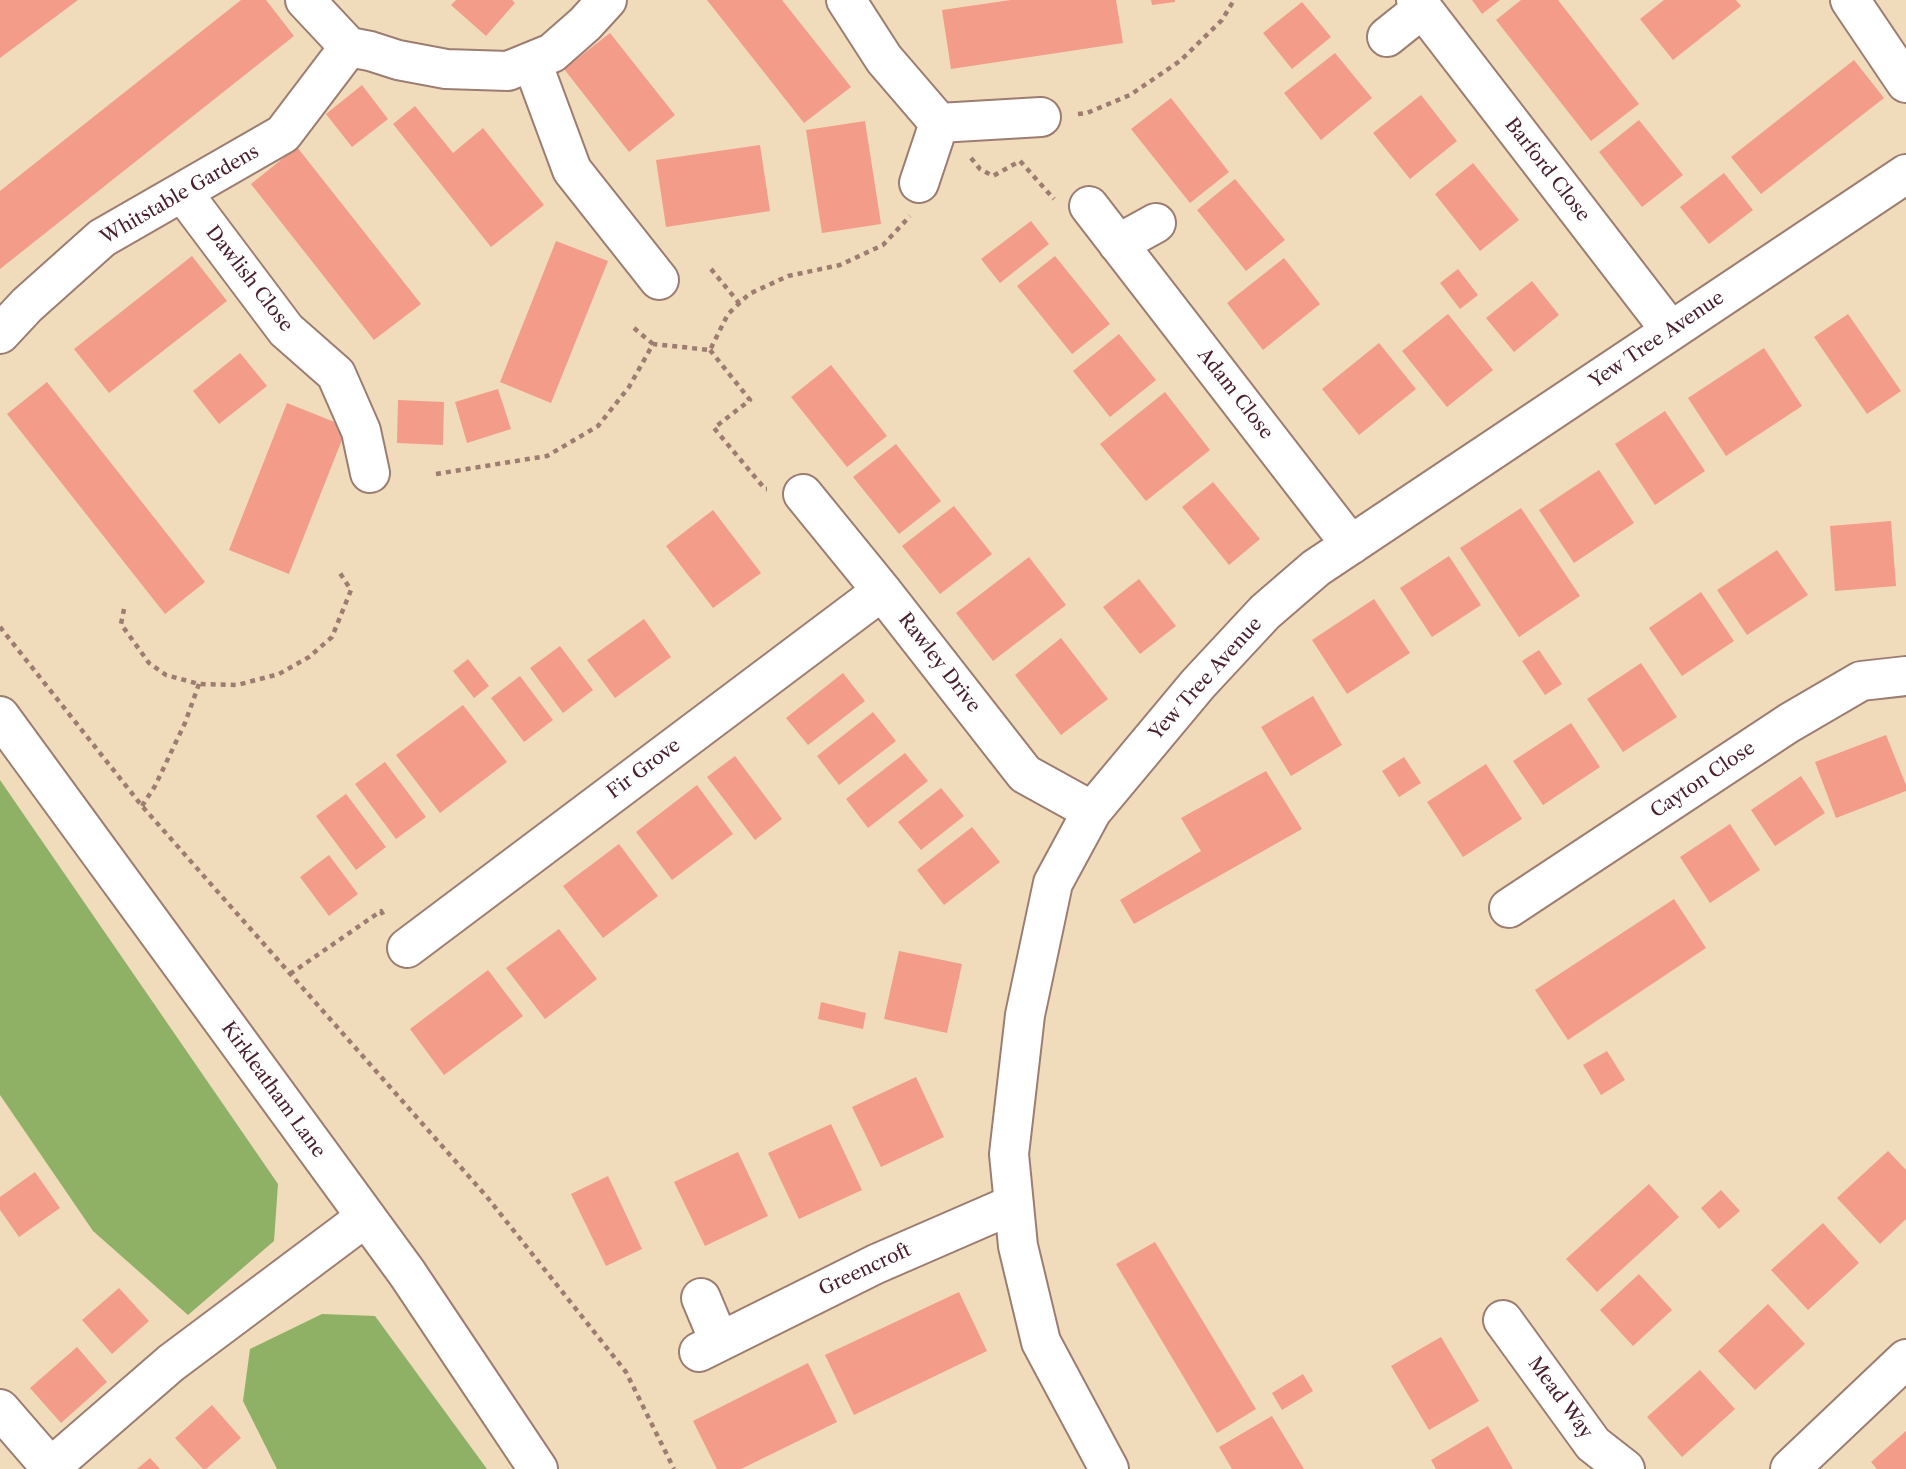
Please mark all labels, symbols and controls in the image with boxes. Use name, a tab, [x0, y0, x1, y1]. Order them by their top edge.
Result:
street label: Barford Close	[1500, 114, 1594, 226]
street label: Whitstable Gardens	[97, 140, 263, 250]
street label: Dawlish Close	[201, 222, 297, 336]
street label: Yew Tree Avenue	[1585, 287, 1729, 393]
street label: Adam Close	[1192, 344, 1278, 444]
street label: Rawley Drive	[893, 609, 985, 717]
street label: Yew Tree Avenue	[1145, 613, 1267, 745]
street label: Fir Grove	[603, 734, 685, 804]
street label: Cayton Close	[1646, 737, 1760, 823]
street label: Kirkleatham Lane	[216, 1018, 330, 1162]
street label: Greencroft	[815, 1239, 915, 1301]
street label: Mead Way	[1523, 1353, 1597, 1443]

